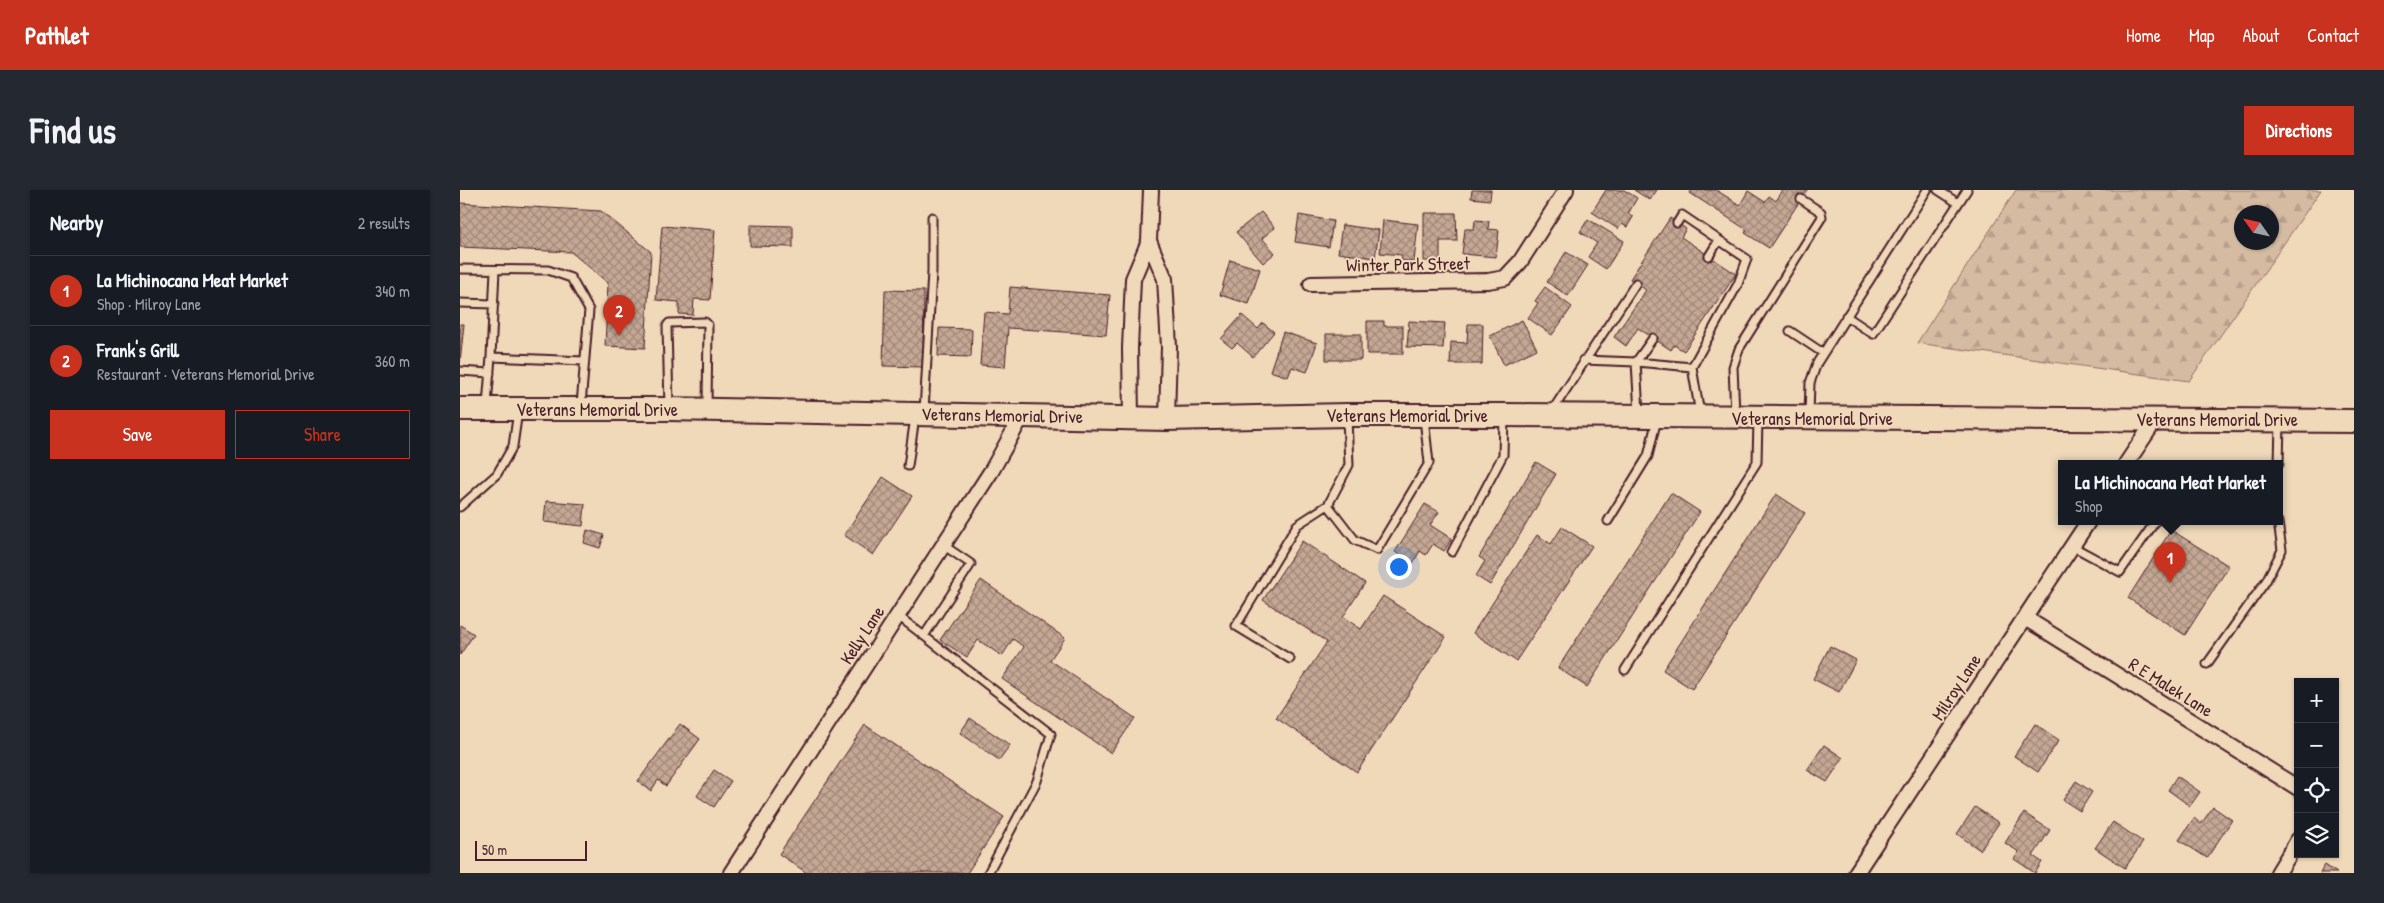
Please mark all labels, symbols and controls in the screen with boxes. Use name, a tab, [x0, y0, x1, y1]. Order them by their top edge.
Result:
text: Pathlet	[25, 19, 88, 51]
text: Home	[2126, 23, 2161, 48]
text: Map	[2189, 23, 2214, 48]
text: About	[2242, 23, 2279, 48]
text: Contact	[2307, 23, 2359, 48]
button: Directions	[2244, 106, 2354, 155]
text: Find us	[30, 107, 116, 154]
north arrow	[2234, 205, 2279, 250]
text: Nearby	[50, 208, 103, 237]
text: 2 results	[358, 212, 410, 234]
street label: Winter Park Street	[1346, 250, 1471, 278]
text: La Michinocana Meat Market	[97, 267, 288, 293]
text: 1	[63, 280, 69, 302]
text: 340 m	[375, 280, 410, 302]
text: Shop · Milroy Lane	[97, 293, 201, 315]
pin: 2	[603, 295, 635, 336]
text: Frank's Grill	[97, 337, 179, 363]
text: 2	[62, 350, 70, 372]
text: 360 m	[375, 350, 410, 372]
text: Restaurant · Veterans Memorial Drive	[97, 363, 315, 385]
street label: Veterans Memorial Drive	[516, 397, 678, 422]
street label: Veterans Memorial Drive	[921, 401, 1083, 429]
street label: Veterans Memorial Drive	[1326, 403, 1488, 428]
street label: Veterans Memorial Drive	[1731, 406, 1893, 431]
street label: Veterans Memorial Drive	[2136, 407, 2298, 432]
button: Save	[50, 410, 225, 459]
button: Share	[235, 410, 410, 459]
popup	[2058, 460, 2283, 525]
text: La Michinocana Meat Market	[2075, 469, 2266, 495]
text: Shop	[2075, 495, 2102, 517]
pin: 1	[2154, 542, 2186, 583]
your location	[1386, 554, 1412, 580]
street label: Kelly Lane	[834, 601, 890, 669]
street label: Milroy Lane	[1925, 649, 1987, 725]
street label: R E Malek Lane	[2124, 651, 2218, 723]
map controls	[2294, 678, 2339, 858]
button: +	[2294, 678, 2339, 723]
button: −	[2294, 723, 2339, 768]
button: locate	[2294, 768, 2339, 813]
button: layers	[2294, 813, 2339, 858]
scale bar	[475, 838, 588, 861]
text: 50 m	[482, 840, 507, 859]

